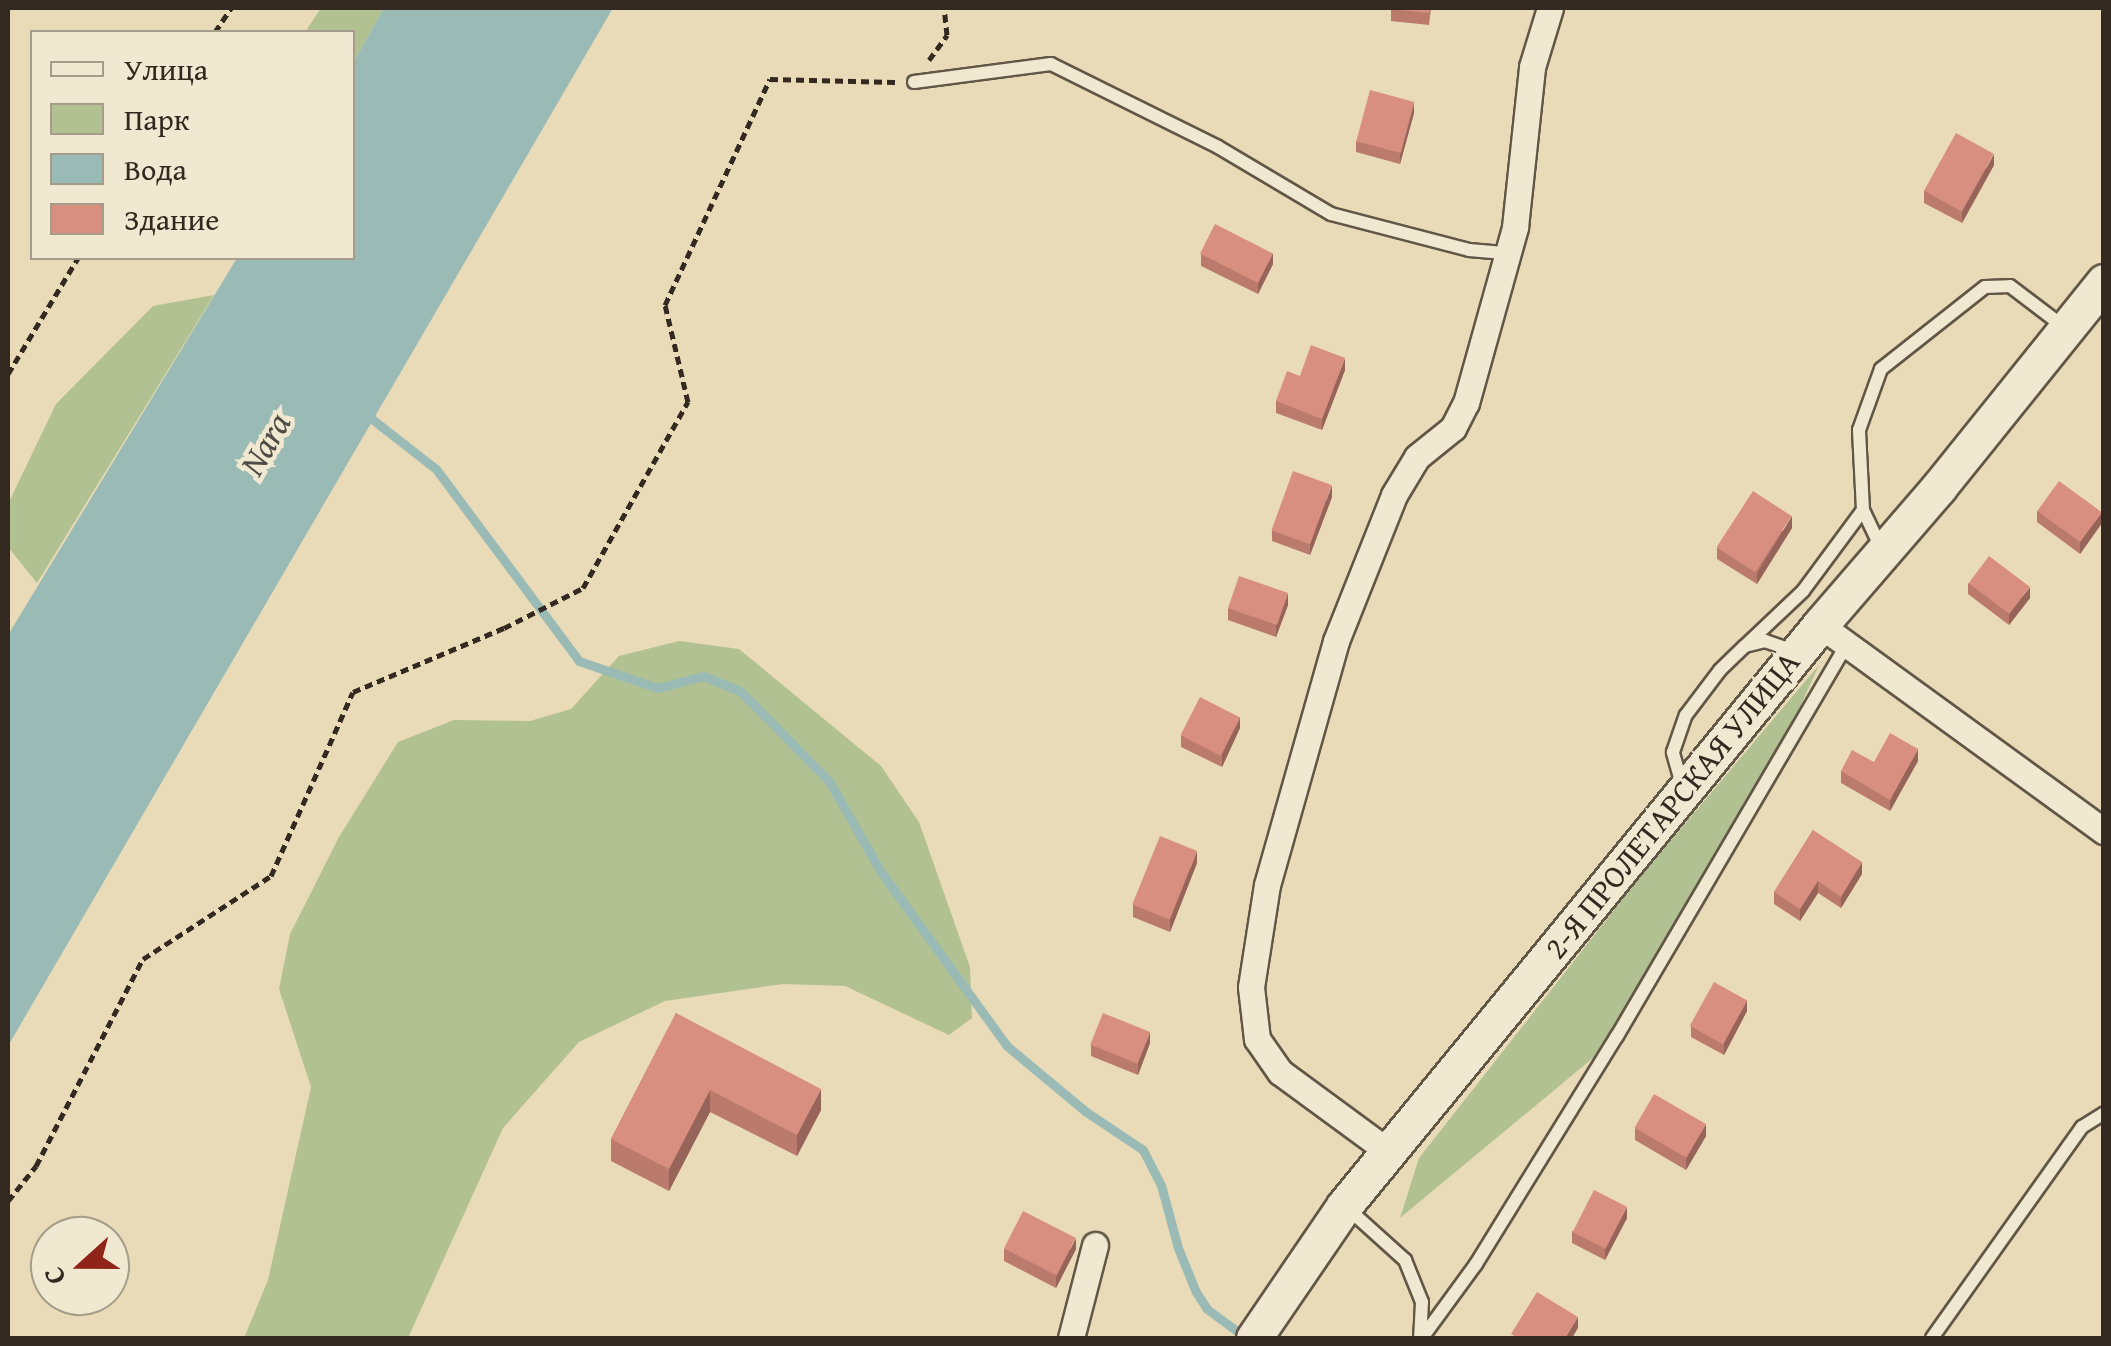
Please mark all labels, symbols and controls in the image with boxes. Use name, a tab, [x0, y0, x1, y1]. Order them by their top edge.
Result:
legend	[30, 30, 355, 260]
text: Улица	[124, 47, 208, 91]
text: Парк	[124, 97, 190, 141]
text: Вода	[124, 147, 187, 191]
text: Здание	[124, 197, 219, 241]
water label: Nara	[230, 405, 300, 483]
street label: 2-Я ПРОЛЕТАРСКАЯ УЛИЦА	[1536, 644, 1808, 966]
north arrow	[30, 1216, 130, 1316]
text: С	[31, 1261, 75, 1291]

